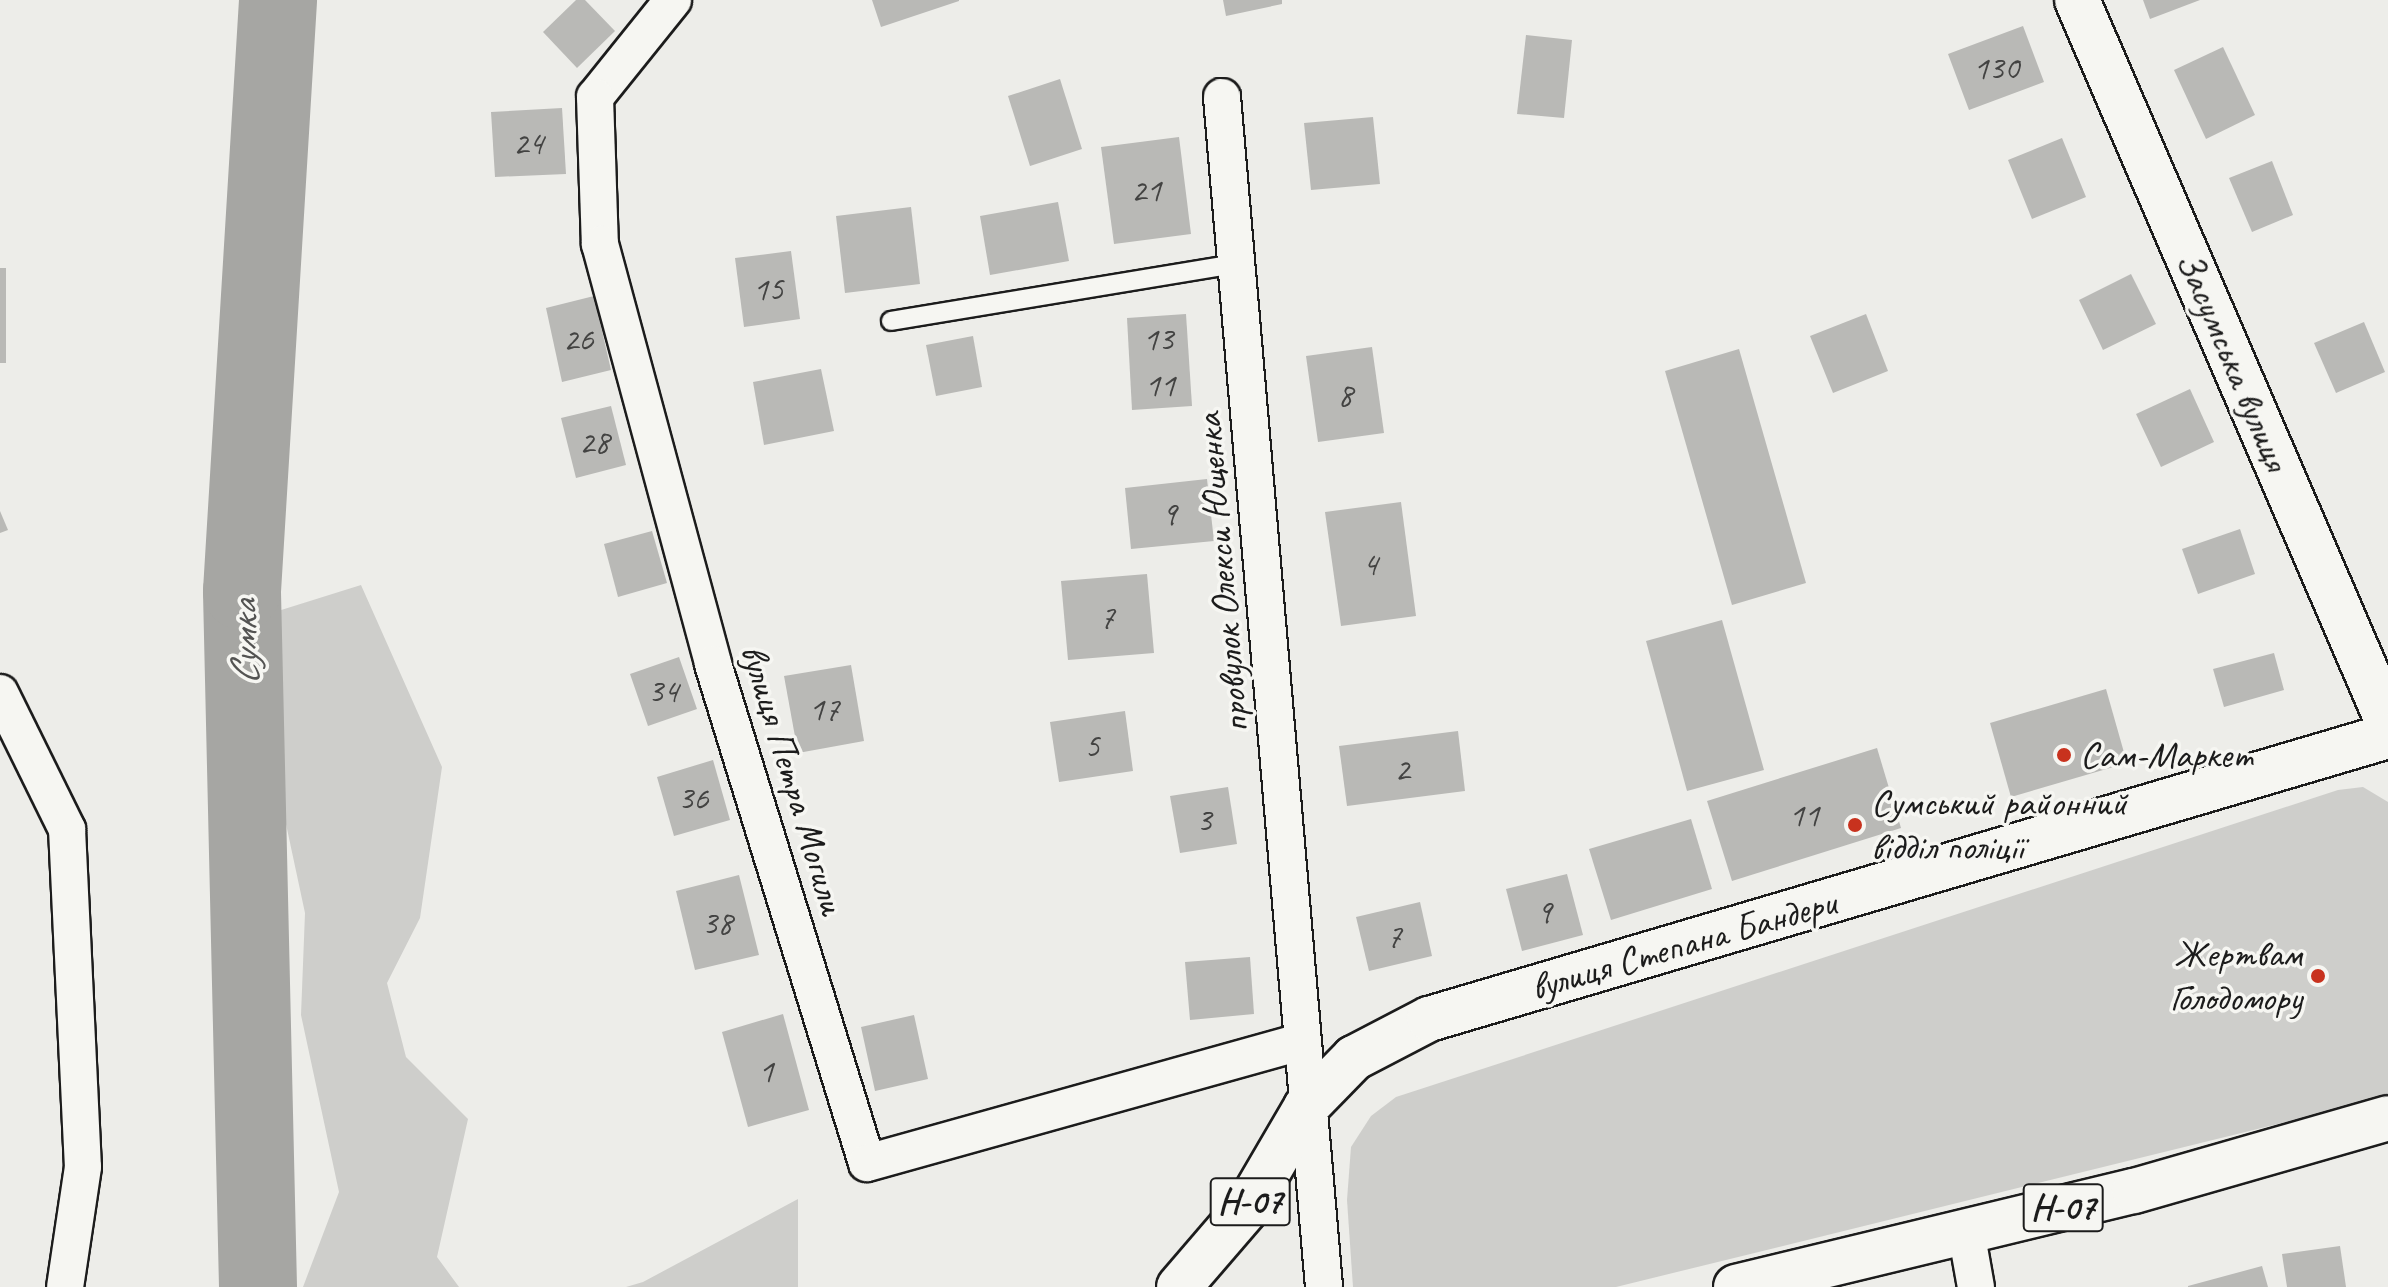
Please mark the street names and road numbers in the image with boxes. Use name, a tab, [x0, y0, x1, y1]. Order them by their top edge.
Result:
street label: Засумська вулиця	[2167, 246, 2299, 476]
street label: провулок Олекси Ющенка	[1185, 412, 1259, 734]
street label: вулиця Петра Могили	[731, 640, 855, 918]
street label: вулиця Степана Бандери	[1525, 880, 1841, 1010]
road number: Н-07	[1208, 1170, 1292, 1234]
road number: Н-07	[2021, 1176, 2105, 1240]

